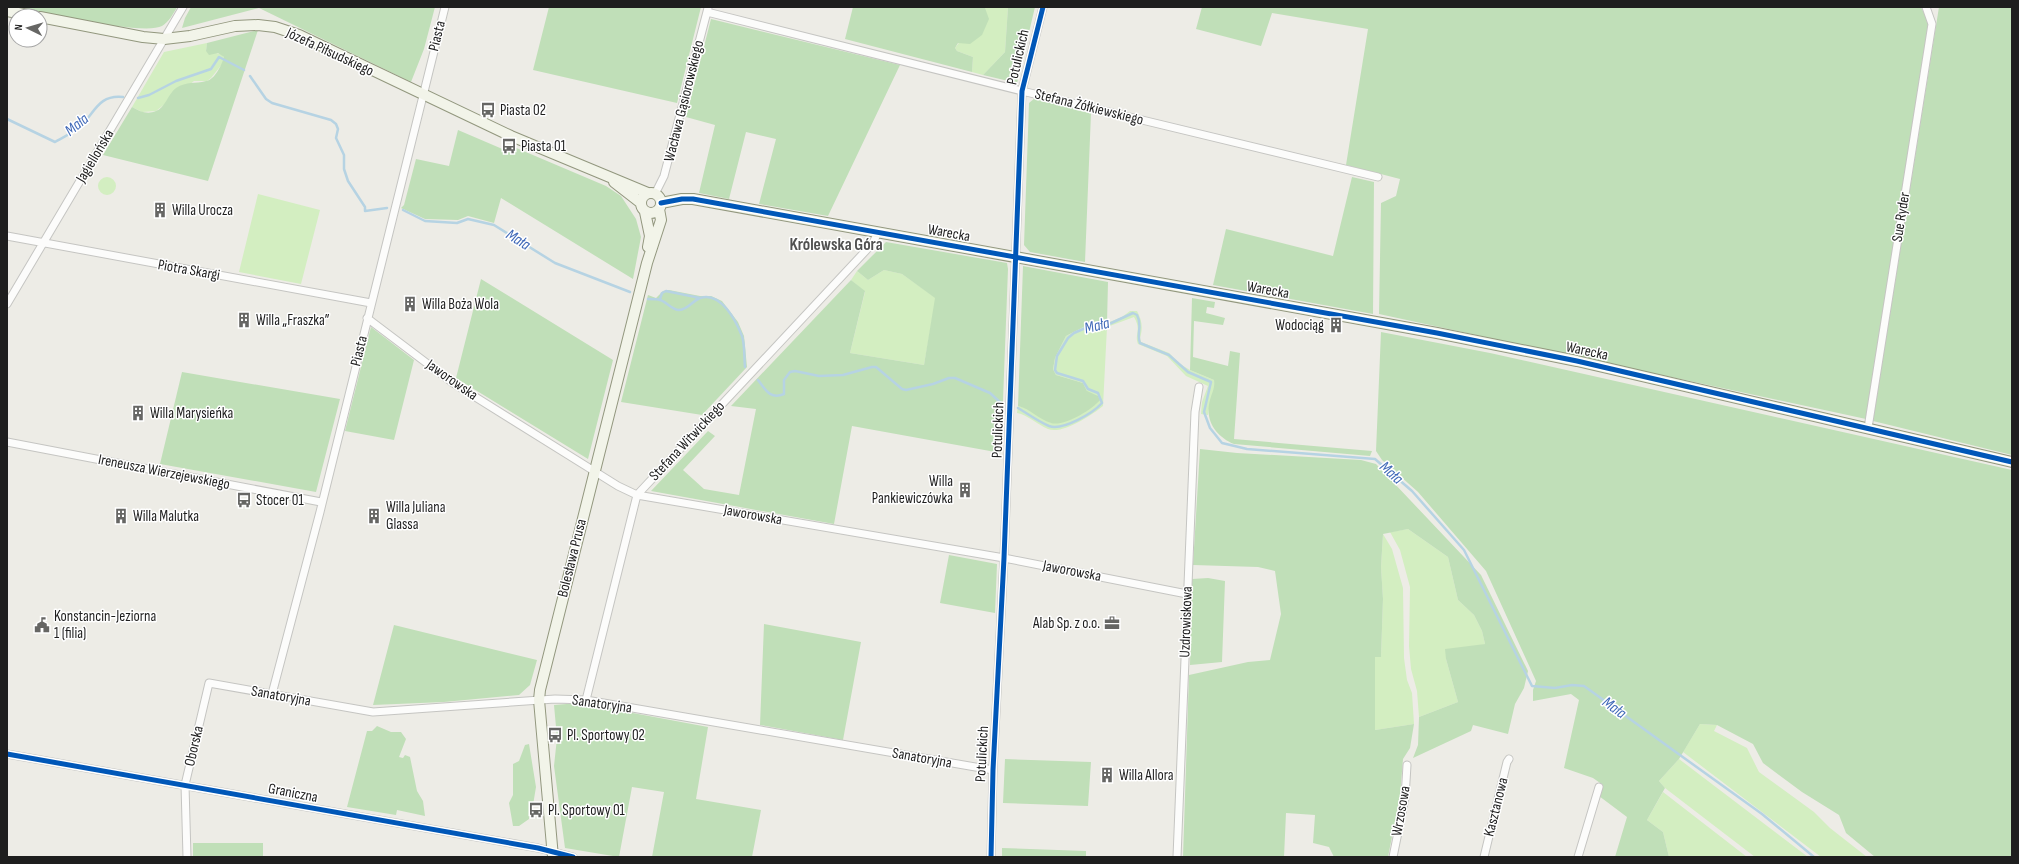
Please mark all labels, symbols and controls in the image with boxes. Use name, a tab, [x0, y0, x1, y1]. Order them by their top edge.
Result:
north arrow	[8, 8, 48, 48]
street label: Piasta	[424, 19, 450, 53]
street label: Józefa Piłsudskiego	[282, 23, 377, 81]
text: N	[12, 24, 25, 31]
street label: Potulickich	[1002, 27, 1034, 87]
street label: Wacława Gąsiorowskiego	[660, 38, 708, 164]
street label: Stefana Żółkiewskiego	[1033, 84, 1145, 130]
bus stop icon: Piasta 02	[479, 101, 497, 119]
place label: Piasta 02	[500, 101, 546, 120]
water label: Mała	[61, 109, 93, 140]
street label: Jagiellońska	[71, 126, 118, 187]
bus stop icon: Piasta 01	[500, 137, 518, 155]
place label: Piasta 01	[521, 137, 567, 156]
street label: Sue Ryder	[1888, 190, 1914, 243]
building icon: Willa Urocza	[151, 201, 169, 219]
place label: Willa Urocza	[172, 201, 233, 220]
street label: Warecka	[926, 220, 972, 246]
water label: Mała	[502, 225, 534, 255]
district label: Królewska Góra	[789, 235, 883, 255]
street label: Piotra Skargi	[156, 255, 222, 285]
street label: Warecka	[1245, 277, 1291, 303]
building icon: Willa Boża Wola	[401, 295, 419, 313]
place label: Willa Boża Wola	[422, 295, 499, 314]
building icon: Willa „Fraszka”	[235, 311, 253, 329]
place label: Willa „Fraszka”	[256, 311, 330, 330]
water label: Mała	[1082, 314, 1112, 338]
place label: Wodociąg	[1275, 316, 1324, 335]
building icon: Wodociąg	[1327, 316, 1345, 334]
street label: Piasta	[346, 334, 372, 368]
street label: Warecka	[1564, 337, 1610, 365]
street label: Jaworowska	[422, 355, 482, 405]
street label: Stefana Witwickiego	[645, 397, 729, 485]
street label: Potulickich	[988, 402, 1008, 458]
building icon: Willa Marysieńka	[129, 404, 147, 422]
place label: Willa Marysieńka	[150, 404, 234, 423]
street label: Ireneusza Wierzejewskiego	[96, 450, 232, 494]
water label: Mała	[1375, 458, 1407, 489]
place label: Willa Pankiewiczówka	[872, 472, 953, 508]
building icon: Willa Pankiewiczówka	[956, 481, 974, 499]
bus stop icon: Stocer 01	[235, 491, 253, 509]
place label: Stocer 01	[256, 491, 304, 510]
place label: Willa Juliana Glassa	[386, 498, 446, 534]
street label: Jaworowska	[721, 500, 784, 530]
building icon: Willa Malutka	[112, 507, 130, 525]
place label: Willa Malutka	[133, 507, 199, 526]
building icon: Willa Juliana Glassa	[365, 507, 383, 525]
street label: Bolesława Prusa	[553, 517, 591, 599]
street label: Jaworowska	[1040, 556, 1103, 586]
street label: Uzdrowiskowa	[1175, 586, 1197, 658]
place label: Konstancin-Jeziorna 1 (filia)	[54, 607, 156, 643]
place label: Alab Sp. z o.o.	[1032, 614, 1100, 633]
office icon: Alab Sp. z o.o.	[1103, 614, 1121, 632]
public building icon: Konstancin-Jeziorna 1 (filia)	[33, 616, 51, 634]
street label: Sanatoryjna	[250, 681, 312, 711]
street label: Sanatoryjna	[571, 690, 633, 718]
water label: Mała	[1598, 693, 1630, 723]
street label: Oborska	[180, 724, 208, 768]
street label: Potulickich	[971, 725, 993, 783]
bus stop icon: Pl. Sportowy 02	[546, 726, 564, 744]
place label: Pl. Sportowy 02	[567, 726, 645, 745]
street label: Sanatoryjna	[891, 743, 953, 773]
building icon: Willa Allora	[1098, 766, 1116, 784]
place label: Willa Allora	[1119, 766, 1174, 785]
street label: Kasztanowa	[1480, 775, 1513, 838]
street label: Graniczna	[267, 779, 320, 807]
street label: Wrzosowa	[1387, 784, 1415, 838]
bus stop icon: Pl. Sportowy 01	[527, 801, 545, 819]
place label: Pl. Sportowy 01	[548, 801, 626, 820]

